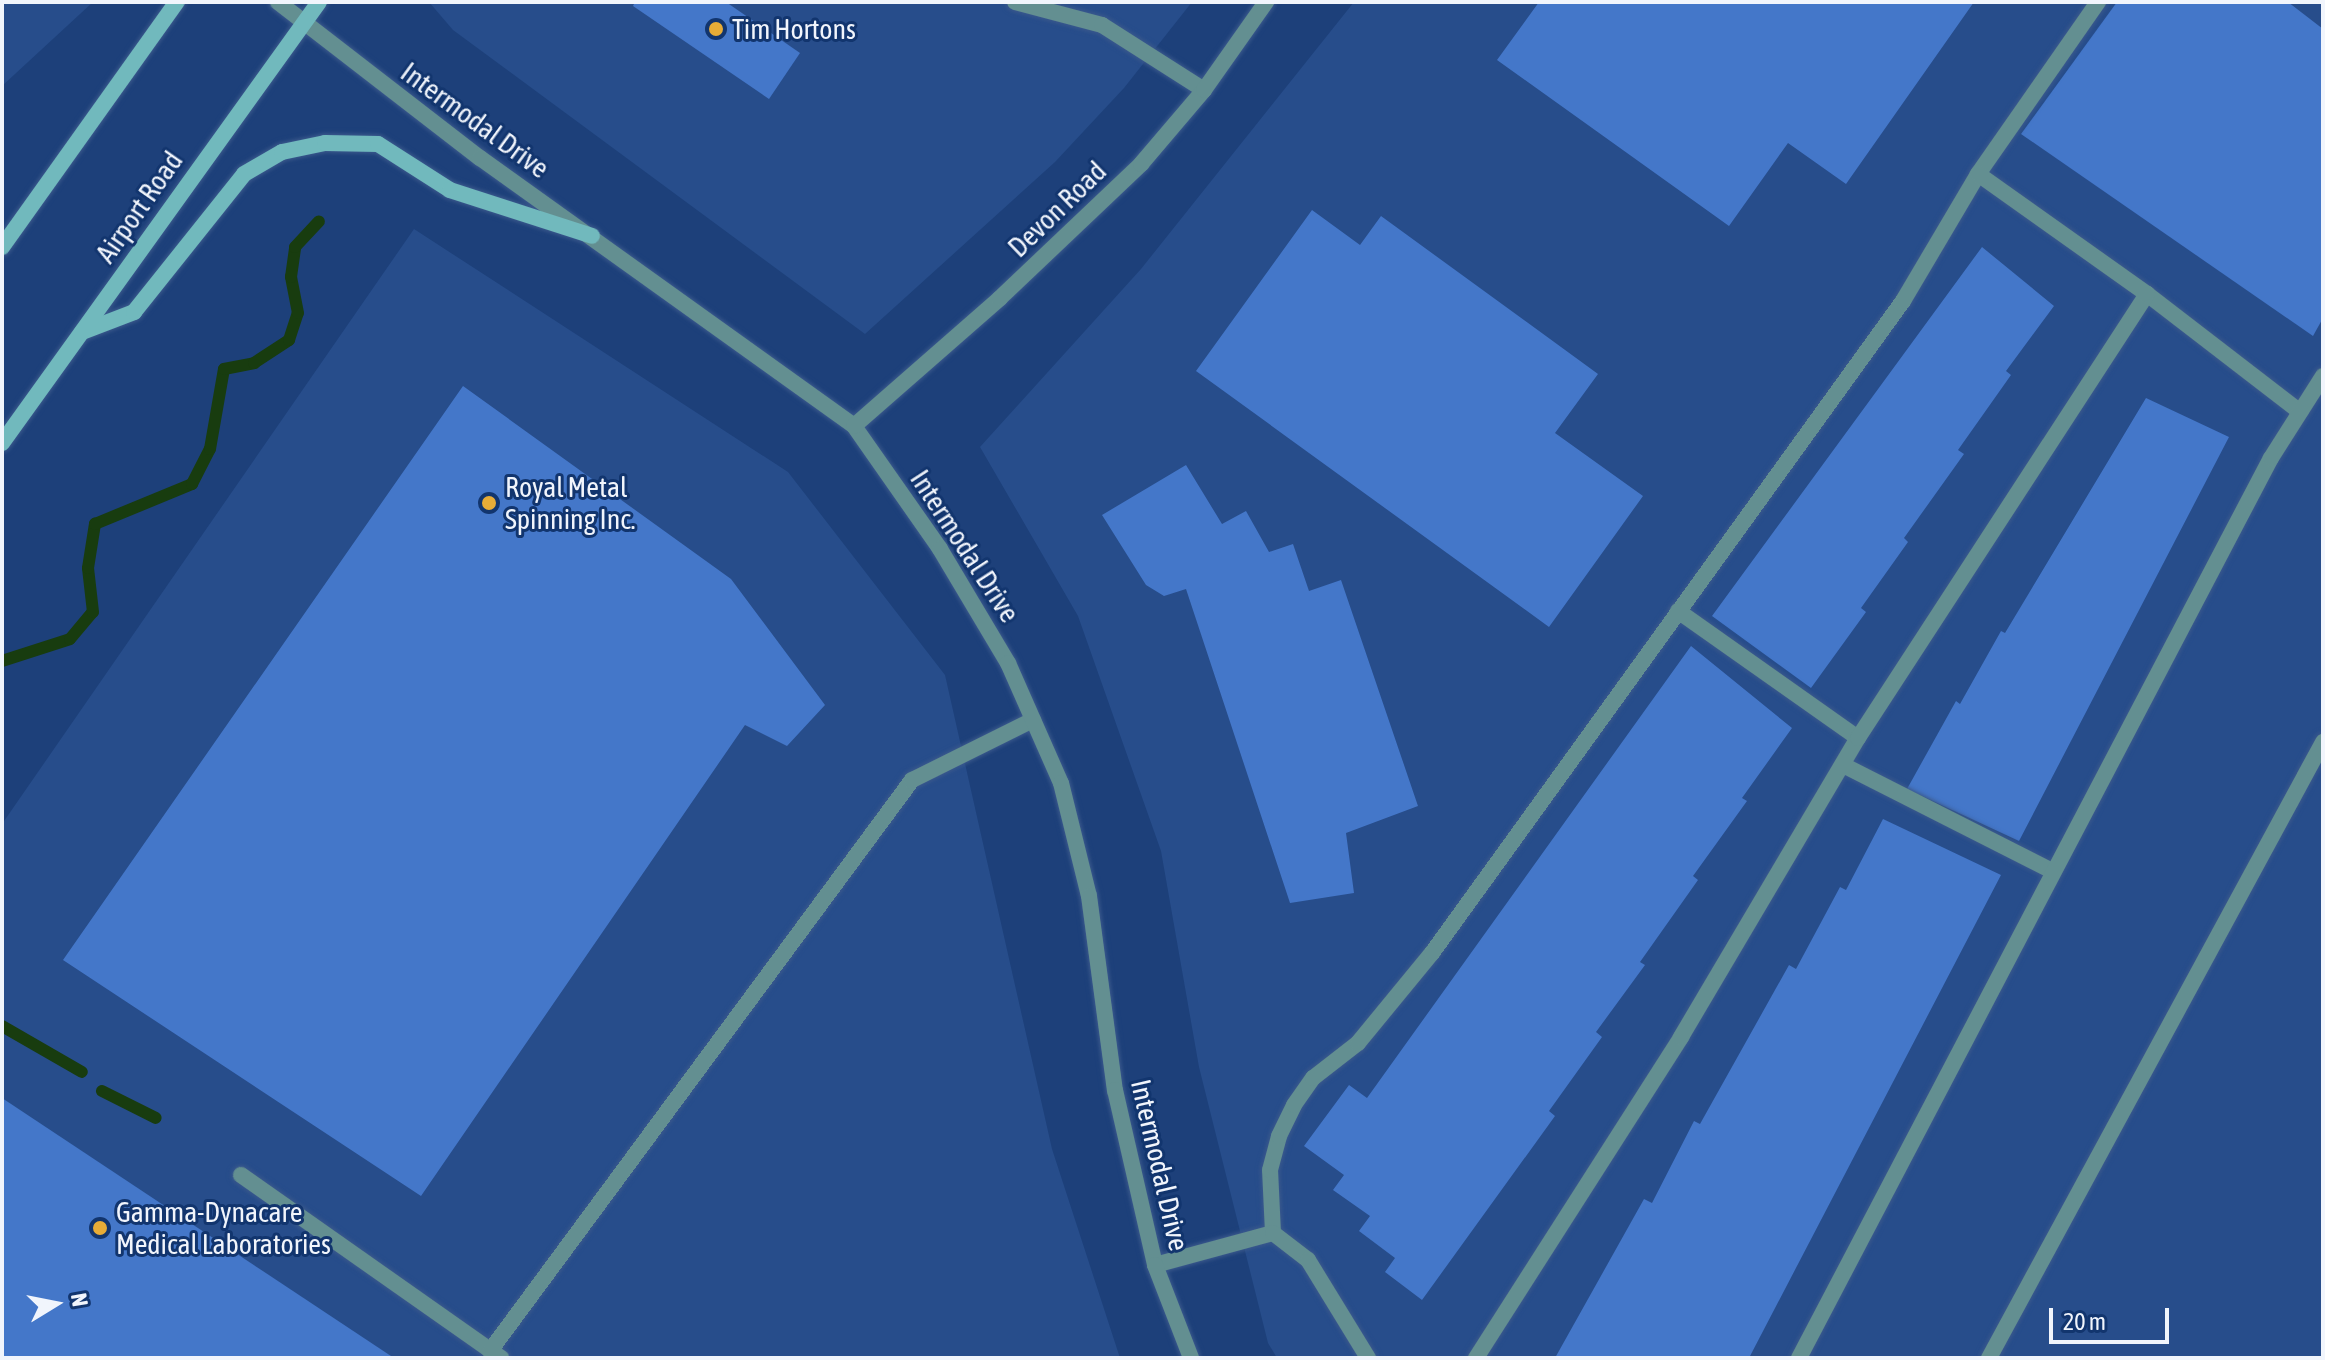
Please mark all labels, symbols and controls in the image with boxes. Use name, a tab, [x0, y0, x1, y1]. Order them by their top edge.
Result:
place label: Tim Hortons	[732, 12, 856, 46]
marker: Tim Hortons	[707, 20, 725, 38]
street label: Intermodal Drive	[394, 55, 556, 185]
street label: Airport Road	[88, 145, 190, 269]
street label: Devon Road	[1001, 154, 1113, 264]
street label: Intermodal Drive	[903, 464, 1027, 628]
place label: Royal Metal Spinning Inc.	[505, 470, 636, 536]
marker: Royal Metal Spinning Inc.	[480, 494, 498, 512]
street label: Intermodal Drive	[1124, 1076, 1196, 1254]
place label: Gamma-Dynacare Medical Laboratories	[116, 1195, 331, 1261]
marker: Gamma-Dynacare Medical Laboratories	[91, 1219, 109, 1237]
north arrow	[16, 1264, 96, 1344]
text: N	[66, 1291, 94, 1308]
scale bar	[2053, 1292, 2173, 1342]
text: 20 m	[2063, 1308, 2106, 1335]

